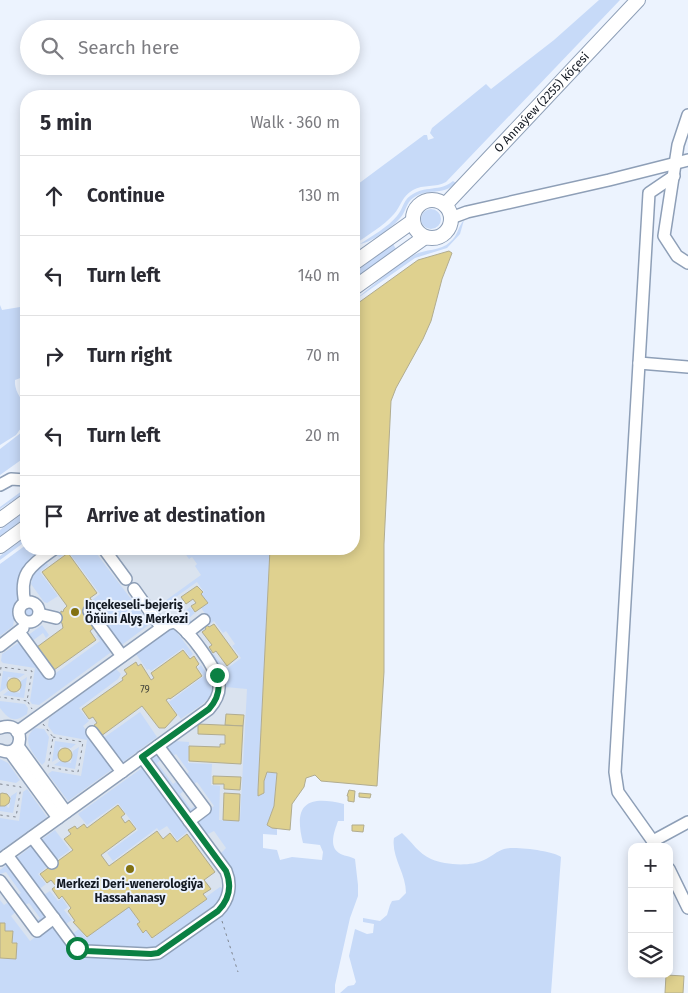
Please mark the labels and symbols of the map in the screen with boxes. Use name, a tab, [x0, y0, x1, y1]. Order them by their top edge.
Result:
street label: O Annaýew (2255) köçesi	[491, 49, 592, 155]
place label: Inçekeseli-bejeriş Öňüni Alyş Merkezi	[85, 598, 188, 627]
marker: Inçekeseli-bejeriş Öňüni Alyş Merkezi	[69, 606, 81, 618]
route end	[206, 664, 229, 687]
house number: 79	[140, 684, 150, 696]
marker: Merkezi Deri-wenerologiýa Hassahanasy	[124, 863, 136, 875]
place label: Merkezi Deri-wenerologiýa Hassahanasy	[57, 877, 204, 905]
route start	[66, 937, 89, 960]

